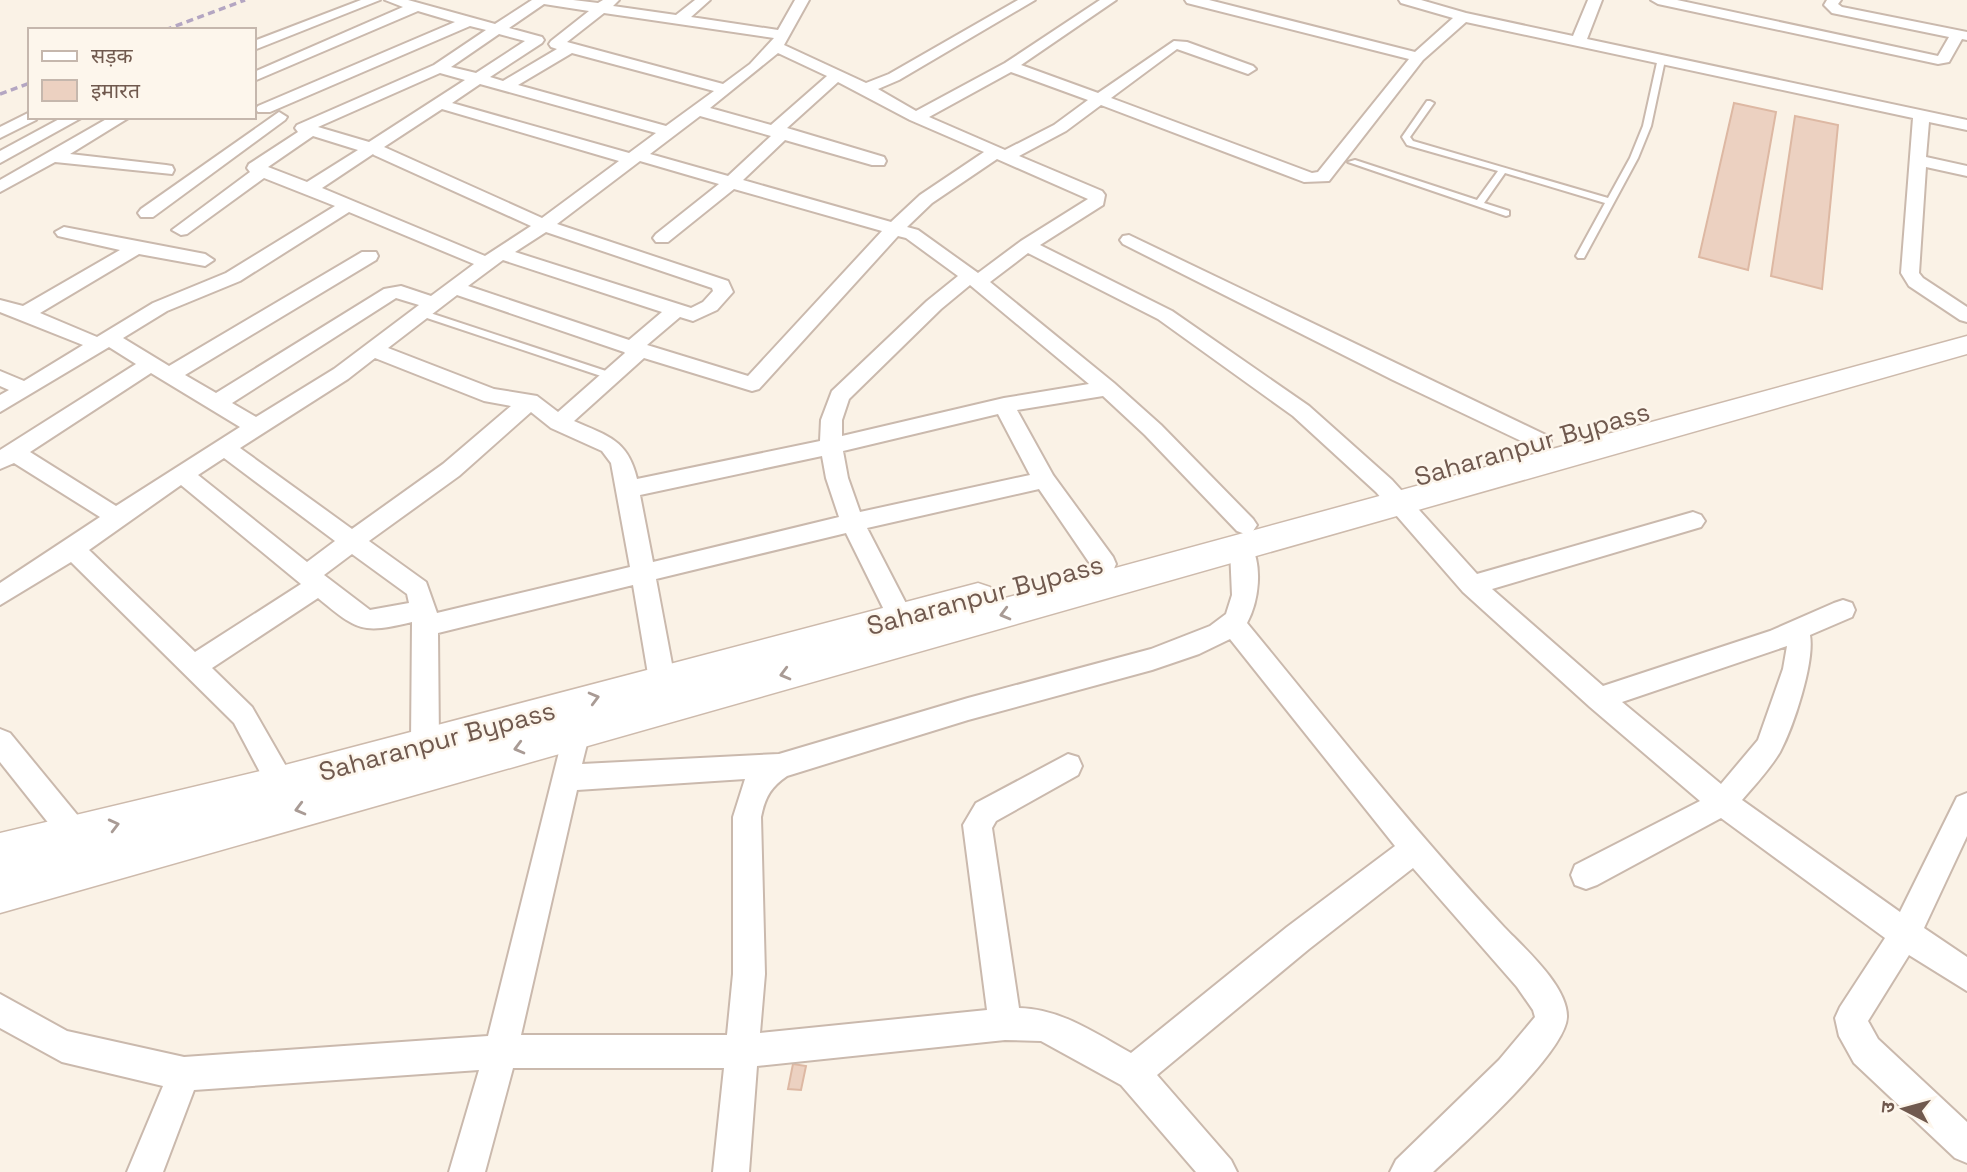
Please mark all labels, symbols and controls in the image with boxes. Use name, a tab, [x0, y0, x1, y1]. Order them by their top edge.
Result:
legend	[28, 28, 256, 119]
text: सड़क	[91, 42, 133, 69]
text: इमारत	[91, 77, 141, 104]
street label: Saharanpur Bypass	[1410, 394, 1654, 494]
street label: Saharanpur Bypass	[863, 547, 1107, 643]
one-way arrow	[999, 606, 1011, 620]
one-way arrow	[780, 666, 792, 681]
one-way arrow	[588, 692, 600, 706]
street label: Saharanpur Bypass	[315, 693, 559, 789]
one-way arrow	[513, 740, 525, 754]
one-way arrow	[294, 800, 306, 815]
one-way arrow	[108, 818, 120, 833]
north arrow	[1869, 1074, 1939, 1144]
text: उ	[1875, 1100, 1901, 1114]

